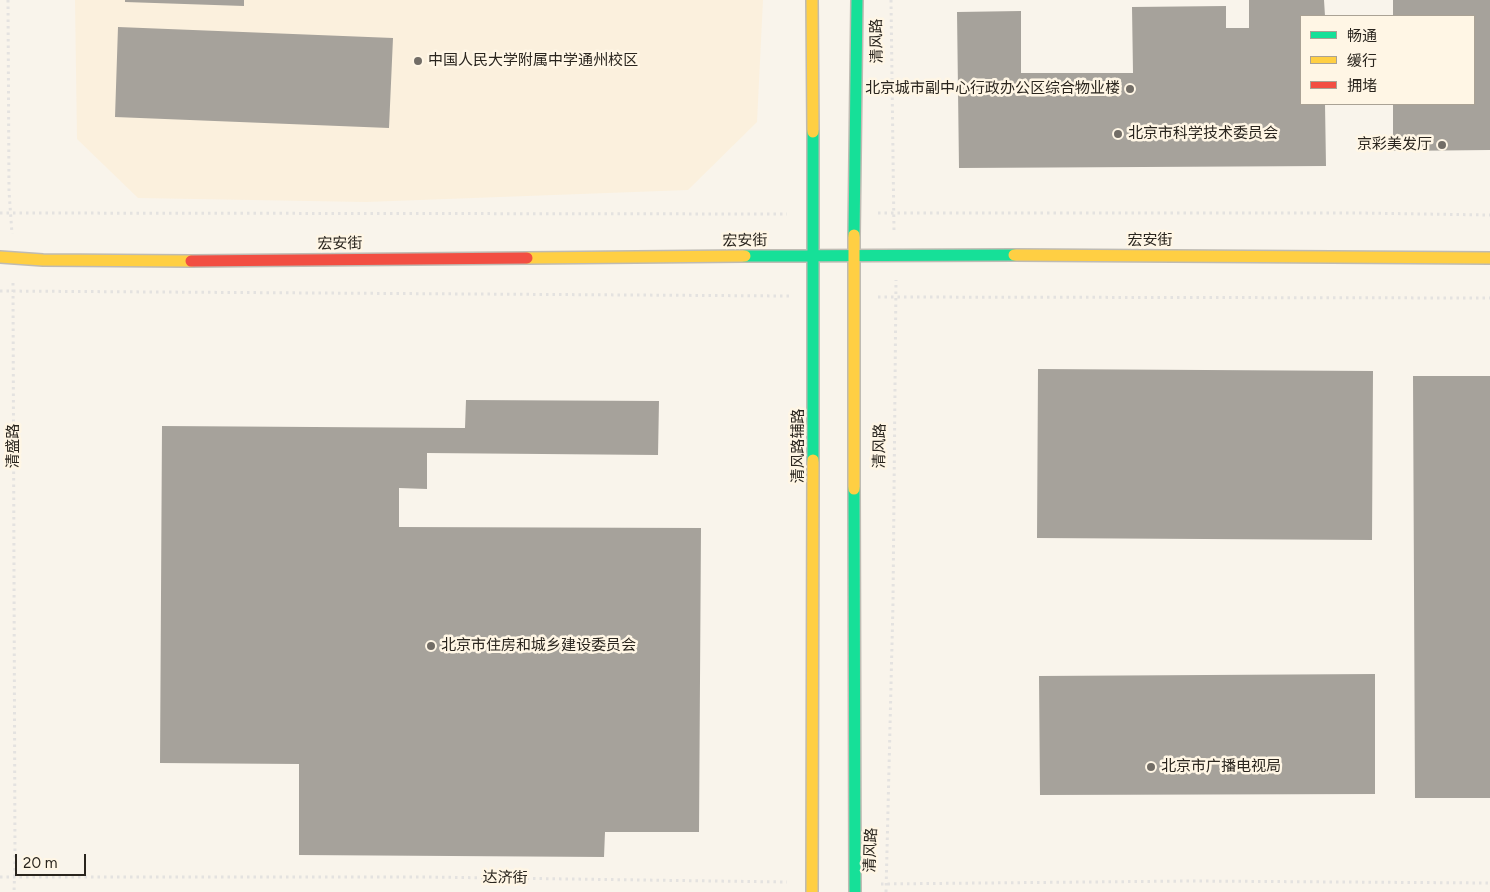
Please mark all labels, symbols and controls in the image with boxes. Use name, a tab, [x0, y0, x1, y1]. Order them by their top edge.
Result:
legend	[1300, 15, 1475, 105]
street label: 清风路	[868, 18, 886, 64]
text: 畅通	[1347, 27, 1377, 45]
place label: 中国人民大学附属中学通州校区	[428, 52, 638, 70]
text: 缓行	[1347, 52, 1377, 70]
marker: 中国人民大学附属中学通州校区	[412, 55, 424, 67]
text: 拥堵	[1347, 77, 1377, 95]
place label: 北京城市副中心行政办公区综合物业楼	[865, 80, 1120, 98]
marker: 北京城市副中心行政办公区综合物业楼	[1124, 83, 1136, 95]
place label: 北京市科学技术委员会	[1128, 125, 1278, 143]
marker: 北京市科学技术委员会	[1112, 128, 1124, 140]
place label: 京彩美发厅	[1357, 136, 1432, 154]
marker: 京彩美发厅	[1436, 139, 1448, 151]
street label: 宏安街	[722, 232, 768, 250]
street label: 宏安街	[1128, 232, 1172, 250]
street label: 宏安街	[317, 235, 363, 253]
street label: 清风路辅路	[790, 409, 808, 483]
street label: 清风路	[871, 423, 889, 469]
street label: 清盛路	[5, 424, 23, 468]
place label: 北京市住房和城乡建设委员会	[441, 637, 636, 655]
marker: 北京市住房和城乡建设委员会	[425, 640, 437, 652]
place label: 北京市广播电视局	[1161, 758, 1281, 776]
marker: 北京市广播电视局	[1145, 761, 1157, 773]
street label: 清风路	[861, 827, 881, 873]
scale bar	[18, 844, 89, 876]
text: 20 m	[23, 854, 57, 872]
street label: 达济街	[482, 869, 528, 887]

